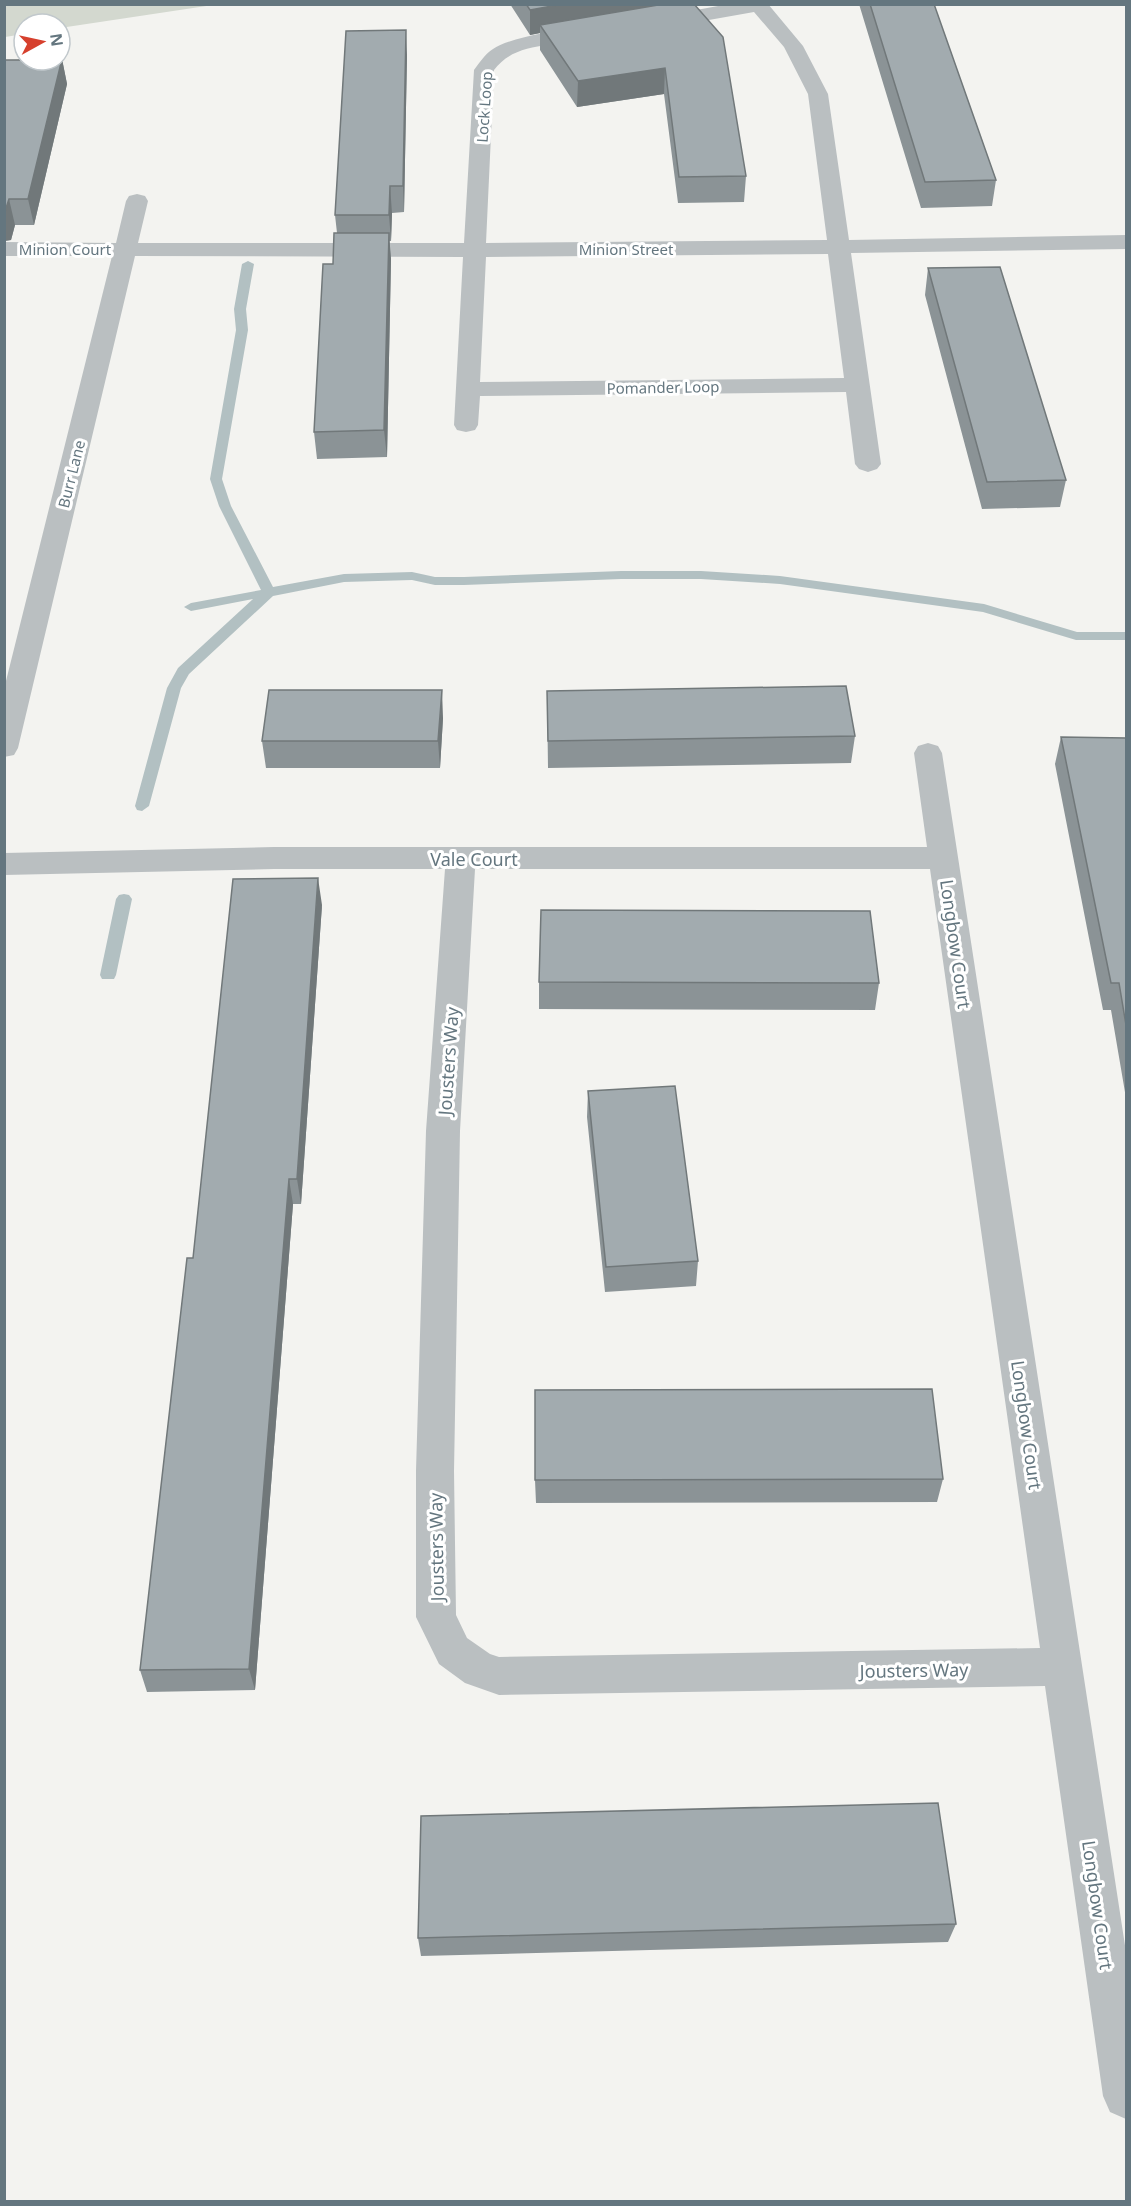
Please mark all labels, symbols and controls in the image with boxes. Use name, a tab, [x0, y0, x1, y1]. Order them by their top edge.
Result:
north arrow	[12, 12, 72, 72]
text: N	[45, 32, 69, 48]
street label: Lock Loop	[472, 71, 496, 143]
street label: Minion Court	[19, 239, 112, 259]
street label: Minion Street	[579, 239, 674, 259]
street label: Pomander Loop	[606, 376, 720, 398]
street label: Burr Lane	[53, 438, 89, 510]
street label: Vale Court	[430, 847, 518, 871]
street label: Longbow Court	[935, 878, 977, 1011]
street label: Jousters Way	[432, 1005, 464, 1118]
street label: Longbow Court	[1006, 1359, 1048, 1492]
street label: Jousters Way	[423, 1492, 449, 1603]
street label: Jousters Way	[858, 1657, 969, 1683]
street label: Longbow Court	[1077, 1839, 1119, 1972]

